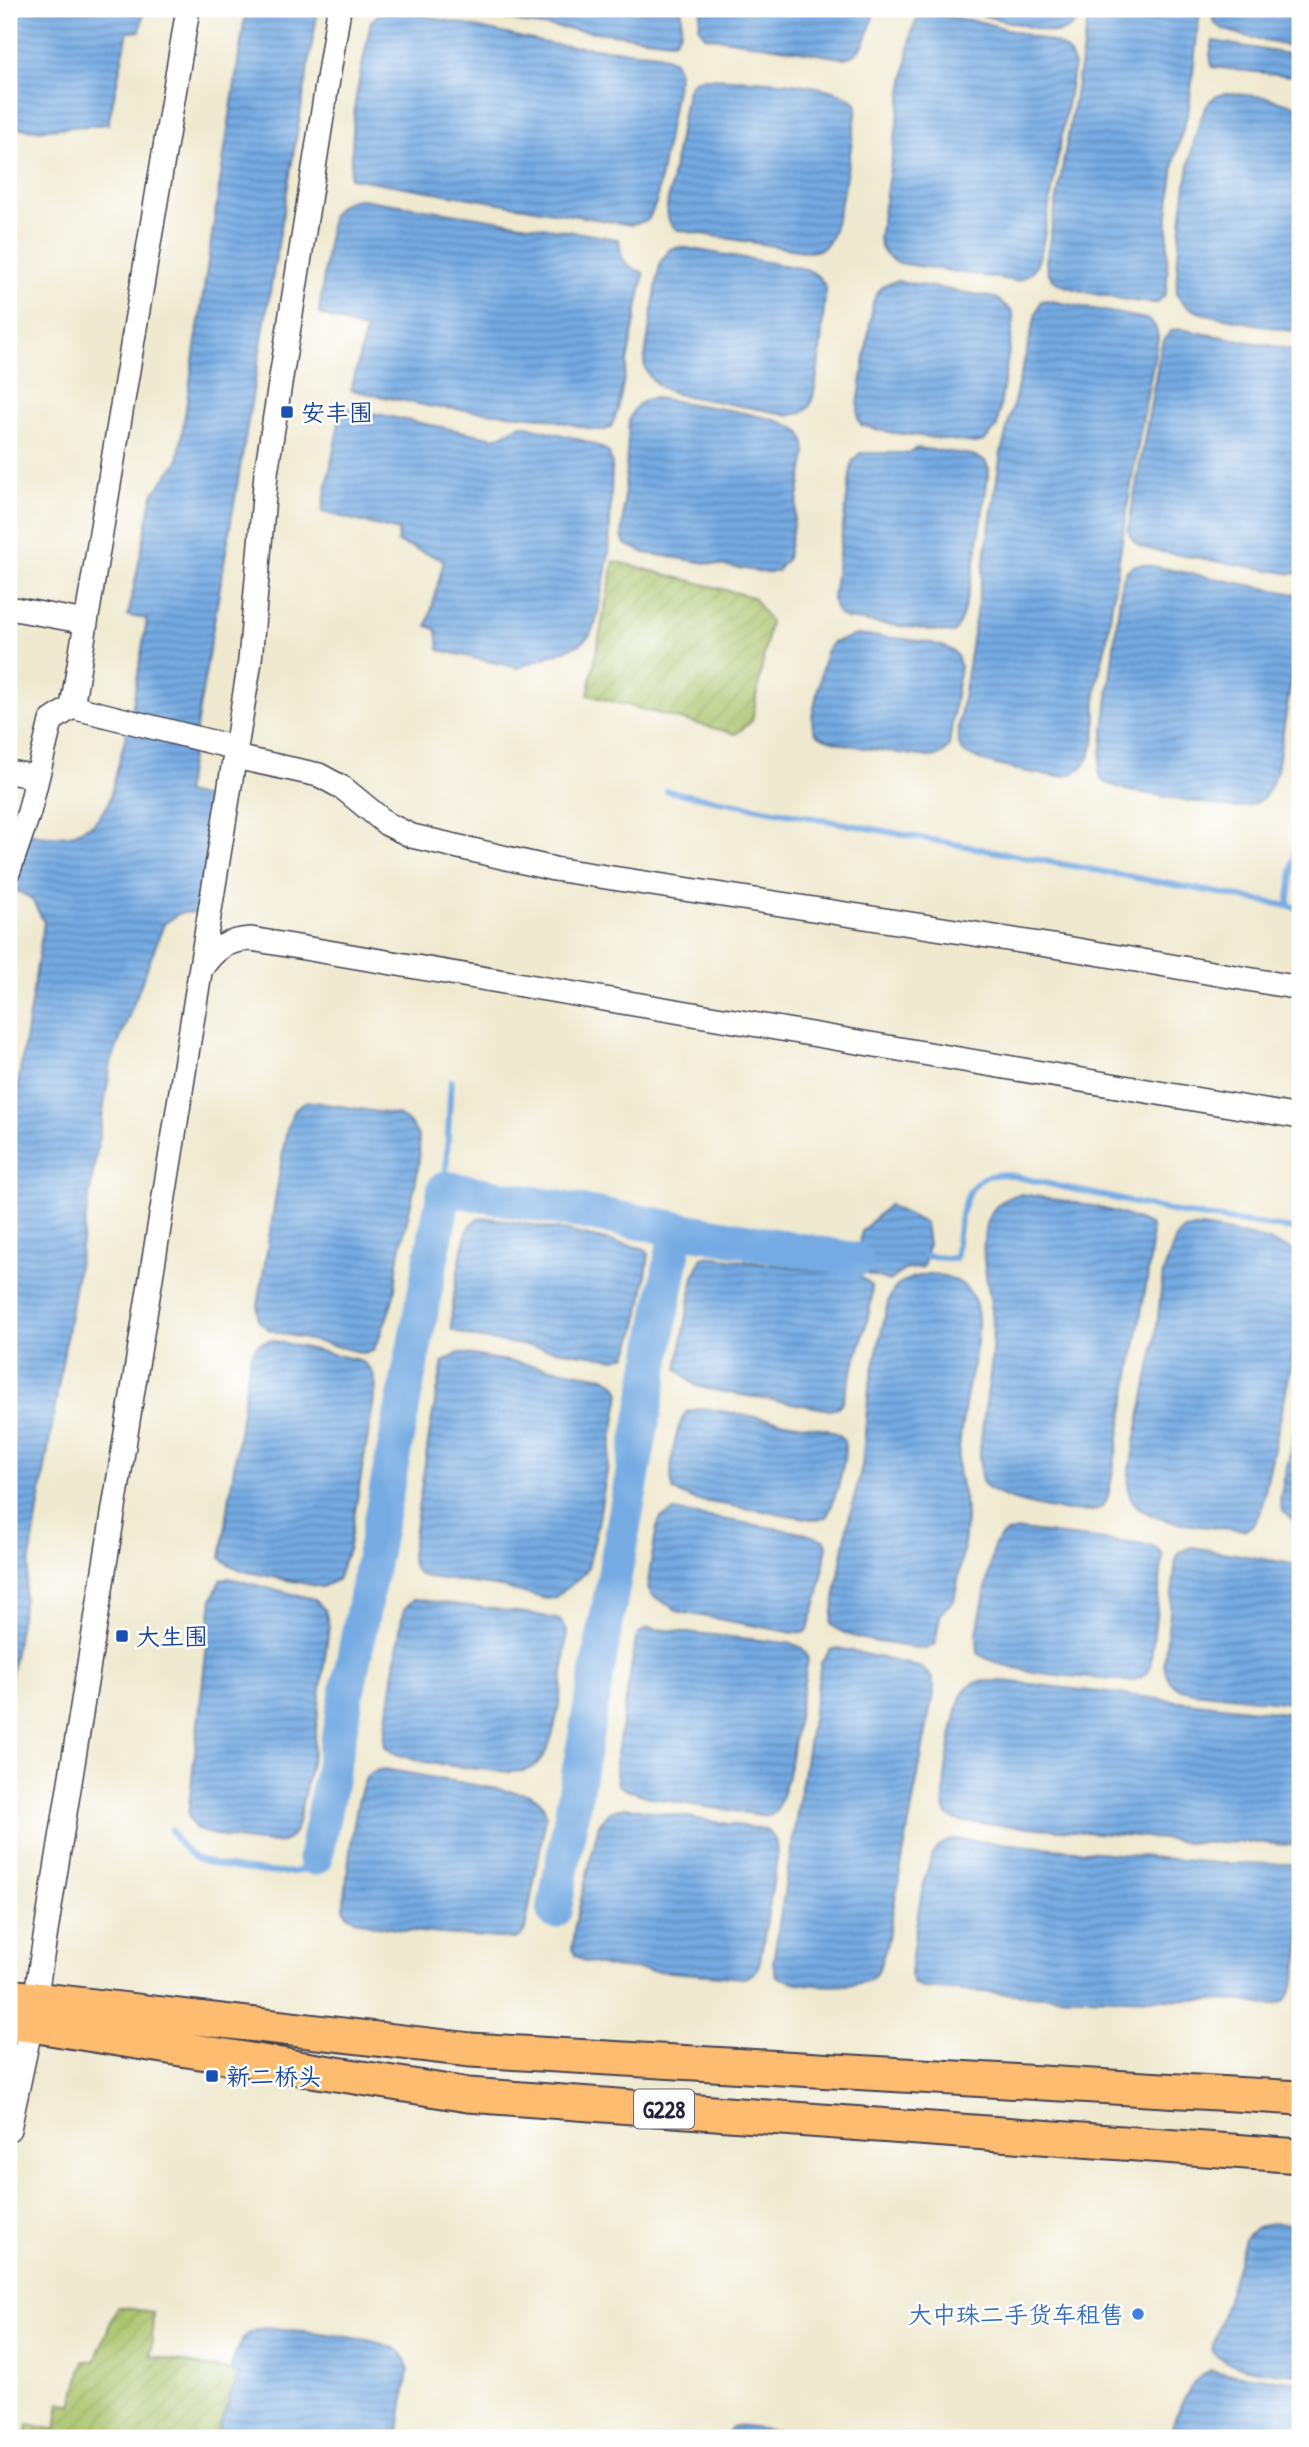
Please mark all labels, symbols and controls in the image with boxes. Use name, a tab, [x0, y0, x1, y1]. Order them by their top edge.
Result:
place label: 安丰围	[301, 396, 373, 428]
marker: 安丰围	[279, 404, 295, 420]
place label: 大生围	[136, 1620, 208, 1652]
marker: 大生围	[114, 1628, 130, 1644]
place label: 新二桥头	[226, 2060, 322, 2092]
marker: 新二桥头	[204, 2068, 220, 2084]
road number: G228	[634, 2090, 694, 2128]
place label: 大中珠二手货车租售	[908, 2298, 1124, 2330]
marker: 大中珠二手货车租售	[1130, 2306, 1146, 2322]

